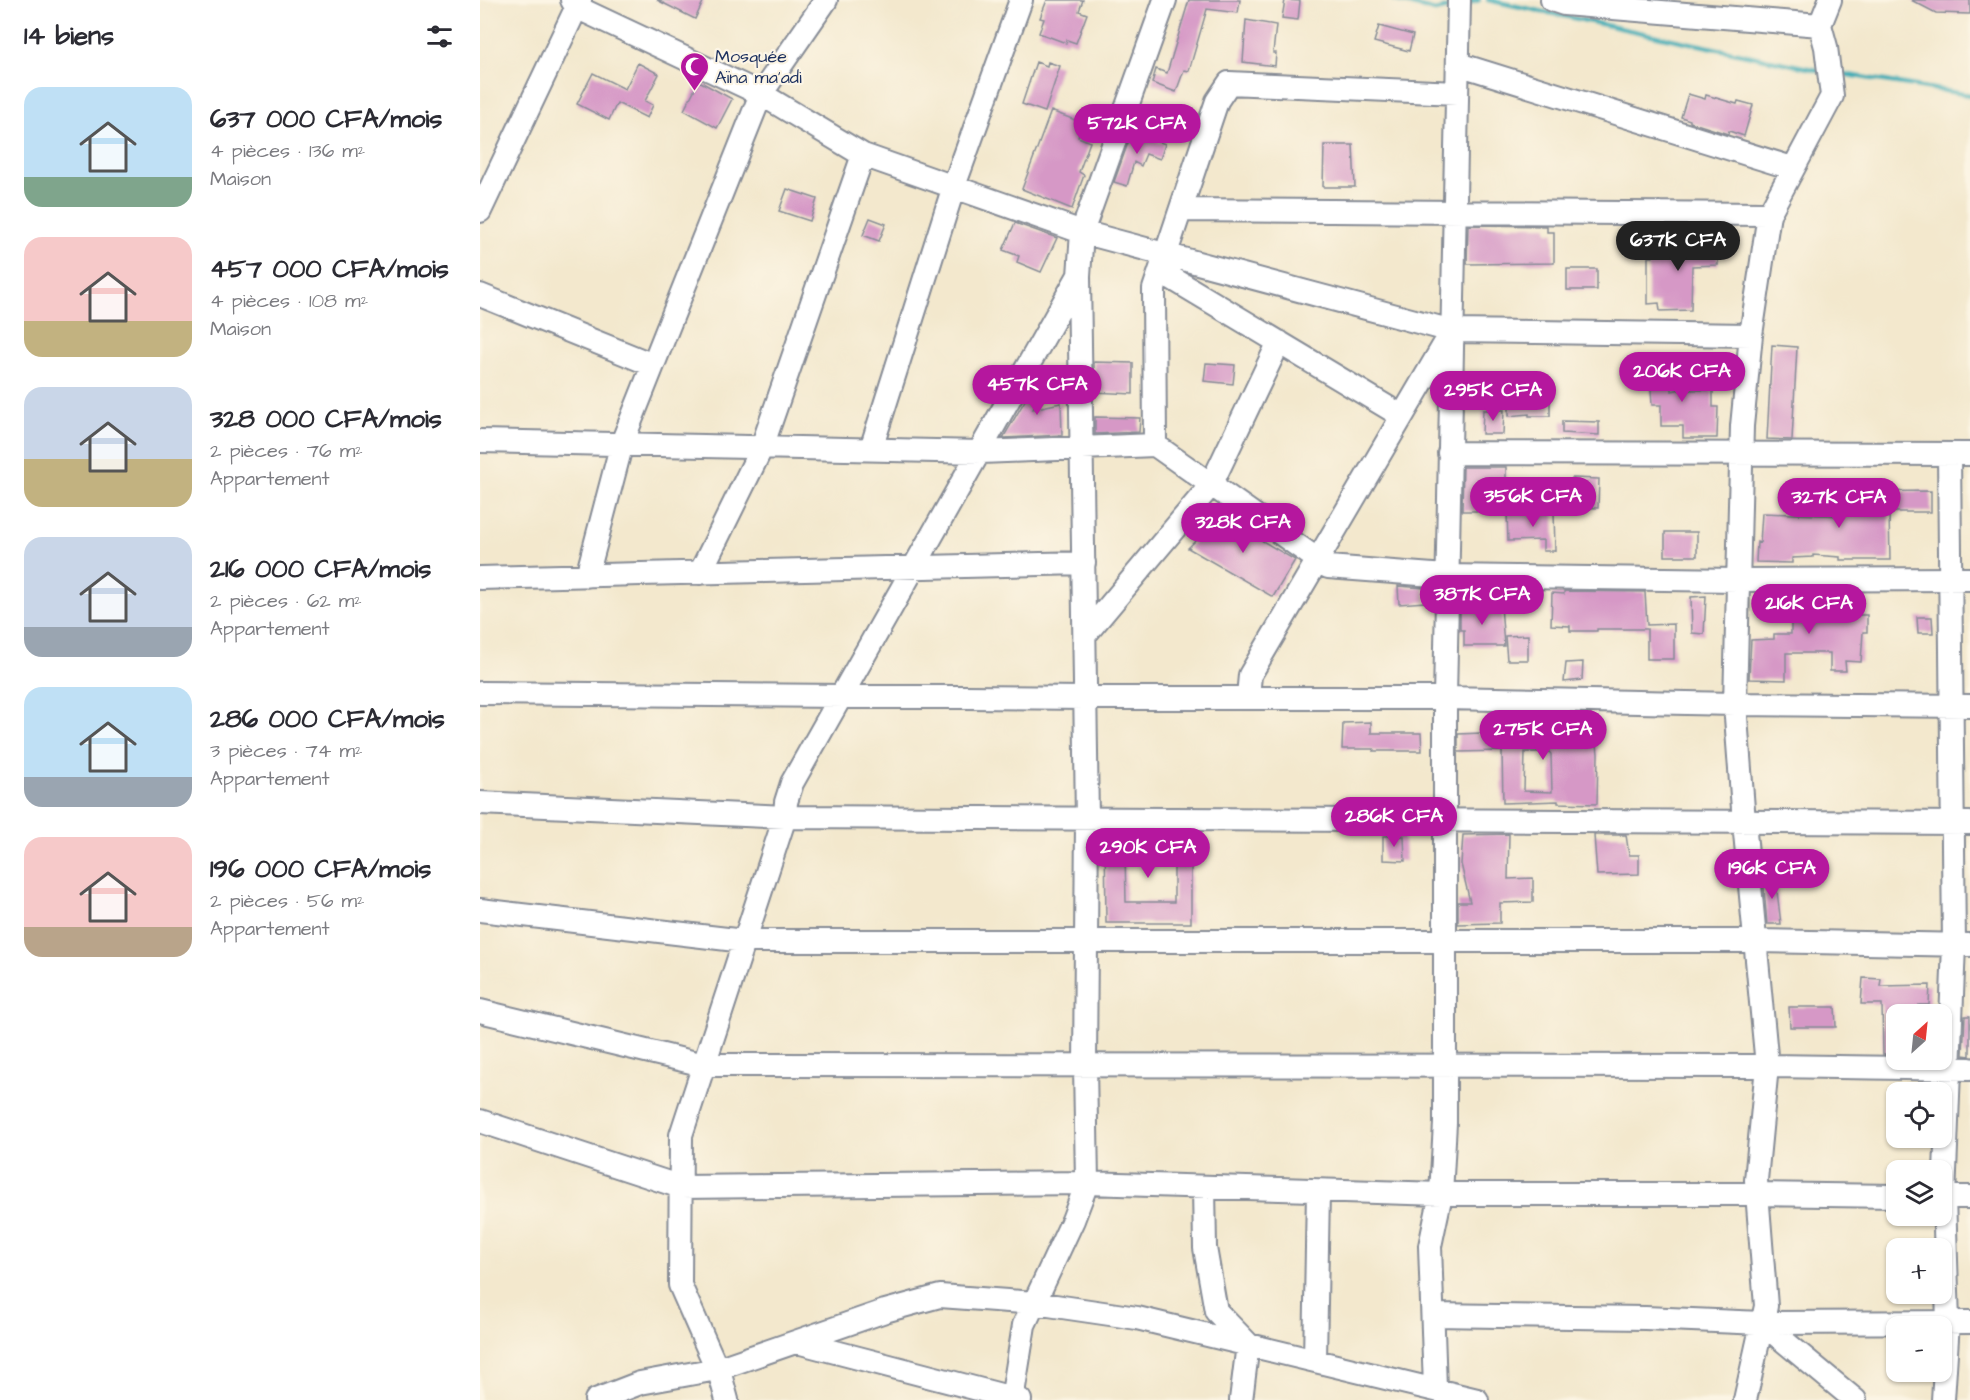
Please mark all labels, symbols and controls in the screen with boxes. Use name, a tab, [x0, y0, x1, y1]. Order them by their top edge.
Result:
text: 14 biens	[24, 18, 114, 54]
icon: filters	[423, 20, 456, 53]
place label: Mosquée Aïna ma'adi	[715, 44, 802, 90]
mosque icon: Mosquée Aïna ma'adi	[678, 50, 710, 92]
text: 637 000 CFA/mois	[210, 101, 442, 137]
pin: 572K CFA	[1075, 104, 1199, 155]
text: 572K CFA	[1088, 109, 1186, 137]
icon: home	[72, 111, 144, 183]
text: 4 pièces · 136 m²	[210, 137, 365, 165]
text: Maison	[210, 165, 271, 193]
pin: 637K CFA	[1616, 221, 1740, 272]
text: 637K CFA	[1630, 226, 1726, 254]
text: 457 000 CFA/mois	[210, 251, 449, 287]
icon: home	[72, 261, 144, 333]
text: 4 pièces · 108 m²	[210, 287, 368, 315]
text: Maison	[210, 315, 271, 343]
pin: 206K CFA	[1620, 352, 1744, 403]
text: 206K CFA	[1633, 357, 1731, 385]
pin: 457K CFA	[975, 365, 1099, 416]
text: 457K CFA	[986, 370, 1088, 398]
pin: 295K CFA	[1431, 371, 1555, 422]
text: 295K CFA	[1444, 376, 1542, 404]
text: 328 000 CFA/mois	[210, 401, 442, 437]
icon: home	[72, 411, 144, 483]
text: 2 pièces · 76 m²	[210, 437, 363, 465]
text: Appartement	[210, 465, 330, 493]
pin: 356K CFA	[1471, 477, 1595, 528]
pin: 327K CFA	[1777, 478, 1901, 529]
text: 356K CFA	[1484, 482, 1582, 510]
text: 327K CFA	[1792, 483, 1886, 511]
pin: 328K CFA	[1181, 503, 1305, 554]
text: 328K CFA	[1195, 508, 1291, 536]
text: 216 000 CFA/mois	[210, 551, 431, 587]
icon: home	[72, 561, 144, 633]
pin: 387K CFA	[1420, 575, 1544, 626]
text: 387K CFA	[1434, 580, 1530, 608]
pin: 216K CFA	[1747, 584, 1871, 635]
text: 2 pièces · 62 m²	[210, 587, 362, 615]
text: 216K CFA	[1765, 589, 1853, 617]
text: Appartement	[210, 615, 330, 643]
text: 286 000 CFA/mois	[210, 701, 445, 737]
pin: 275K CFA	[1481, 710, 1605, 761]
icon: home	[72, 711, 144, 783]
text: 275K CFA	[1494, 715, 1592, 743]
text: 3 pièces · 74 m²	[210, 737, 363, 765]
text: Appartement	[210, 765, 330, 793]
pin: 286K CFA	[1332, 797, 1456, 848]
text: 286K CFA	[1345, 802, 1443, 830]
pin: 290K CFA	[1086, 828, 1210, 879]
text: 290K CFA	[1100, 833, 1196, 861]
pin: 196K CFA	[1710, 849, 1834, 900]
text: 196 000 CFA/mois	[210, 851, 431, 887]
text: 196K CFA	[1728, 854, 1816, 882]
icon: home	[72, 861, 144, 933]
text: 2 pièces · 56 m²	[210, 887, 365, 915]
text: Appartement	[210, 915, 330, 943]
north arrow	[1886, 1004, 1952, 1070]
map controls	[1886, 1004, 1952, 1382]
button: locate	[1886, 1082, 1952, 1148]
button: layers	[1886, 1160, 1952, 1226]
button: +	[1886, 1238, 1952, 1304]
button: −	[1886, 1316, 1952, 1382]

